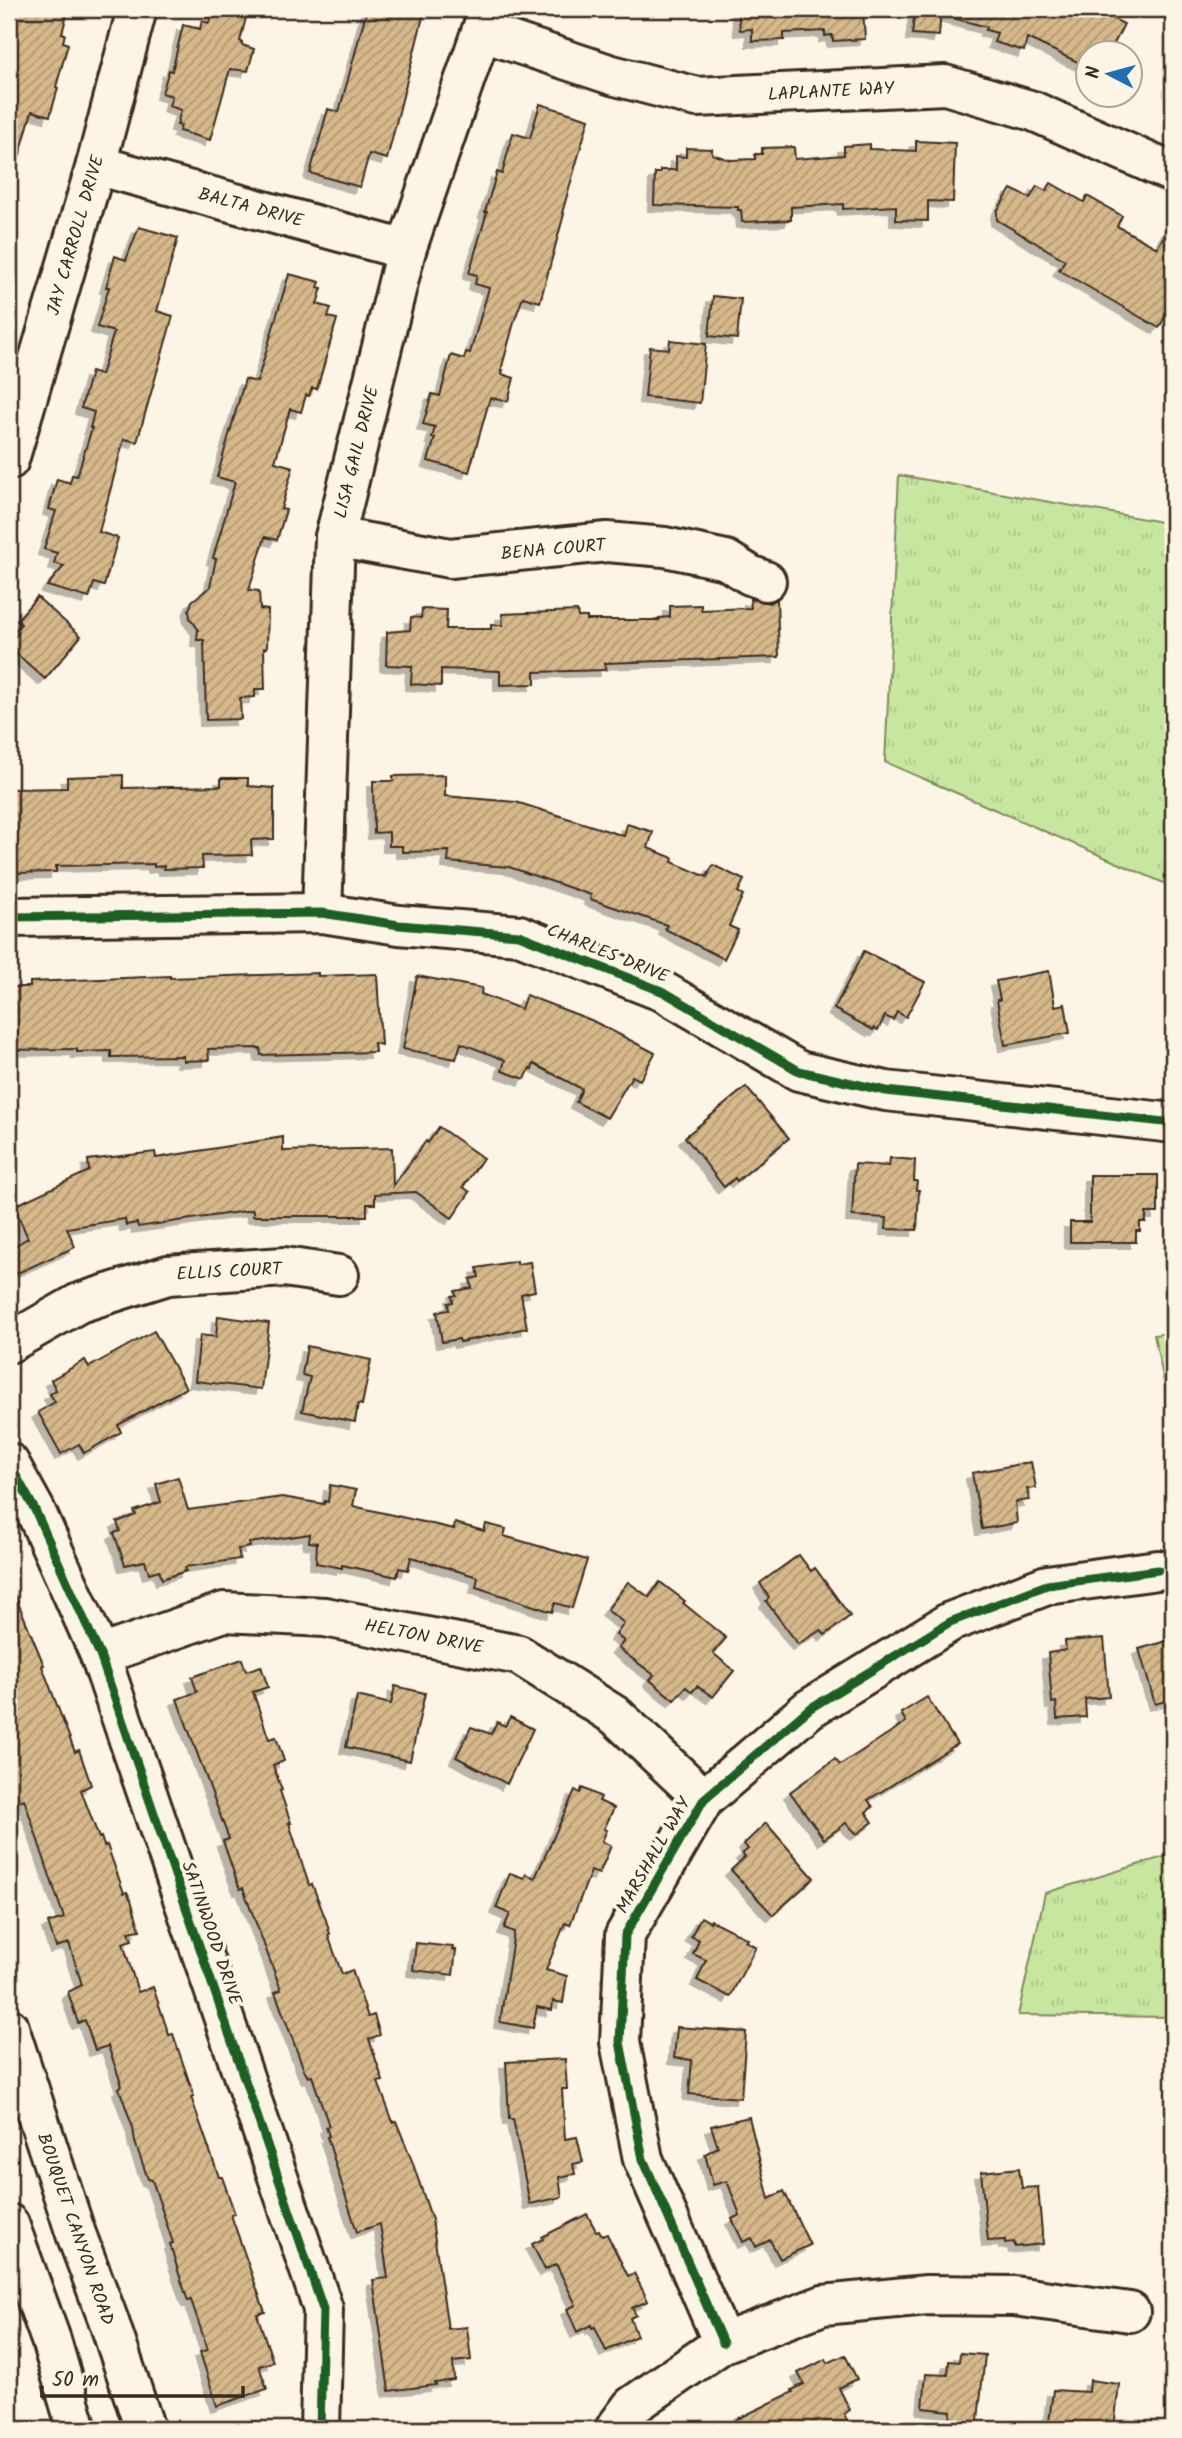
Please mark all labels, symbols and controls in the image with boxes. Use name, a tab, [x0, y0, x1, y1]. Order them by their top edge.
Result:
north arrow	[1074, 38, 1144, 108]
text: N	[1079, 65, 1110, 80]
street label: LAPLANTE WAY	[767, 75, 896, 110]
street label: JAY CARROLL DRIVE	[40, 151, 113, 319]
street label: BALTA DRIVE	[195, 180, 307, 237]
street label: LISA GAIL DRIVE	[327, 383, 388, 522]
street label: BENA COURT	[500, 531, 608, 570]
street label: CHARLES DRIVE	[542, 917, 673, 992]
street label: ELLIS COURT	[176, 1255, 284, 1290]
street label: HELTON DRIVE	[362, 1612, 486, 1663]
street label: MARSHALL WAY	[609, 1791, 700, 1919]
street label: SATINWOOD DRIVE	[172, 1858, 249, 2010]
street label: BOUQUET CANYON ROAD	[28, 2129, 121, 2330]
scale bar	[42, 2354, 243, 2398]
text: 50 m	[52, 2364, 99, 2397]

